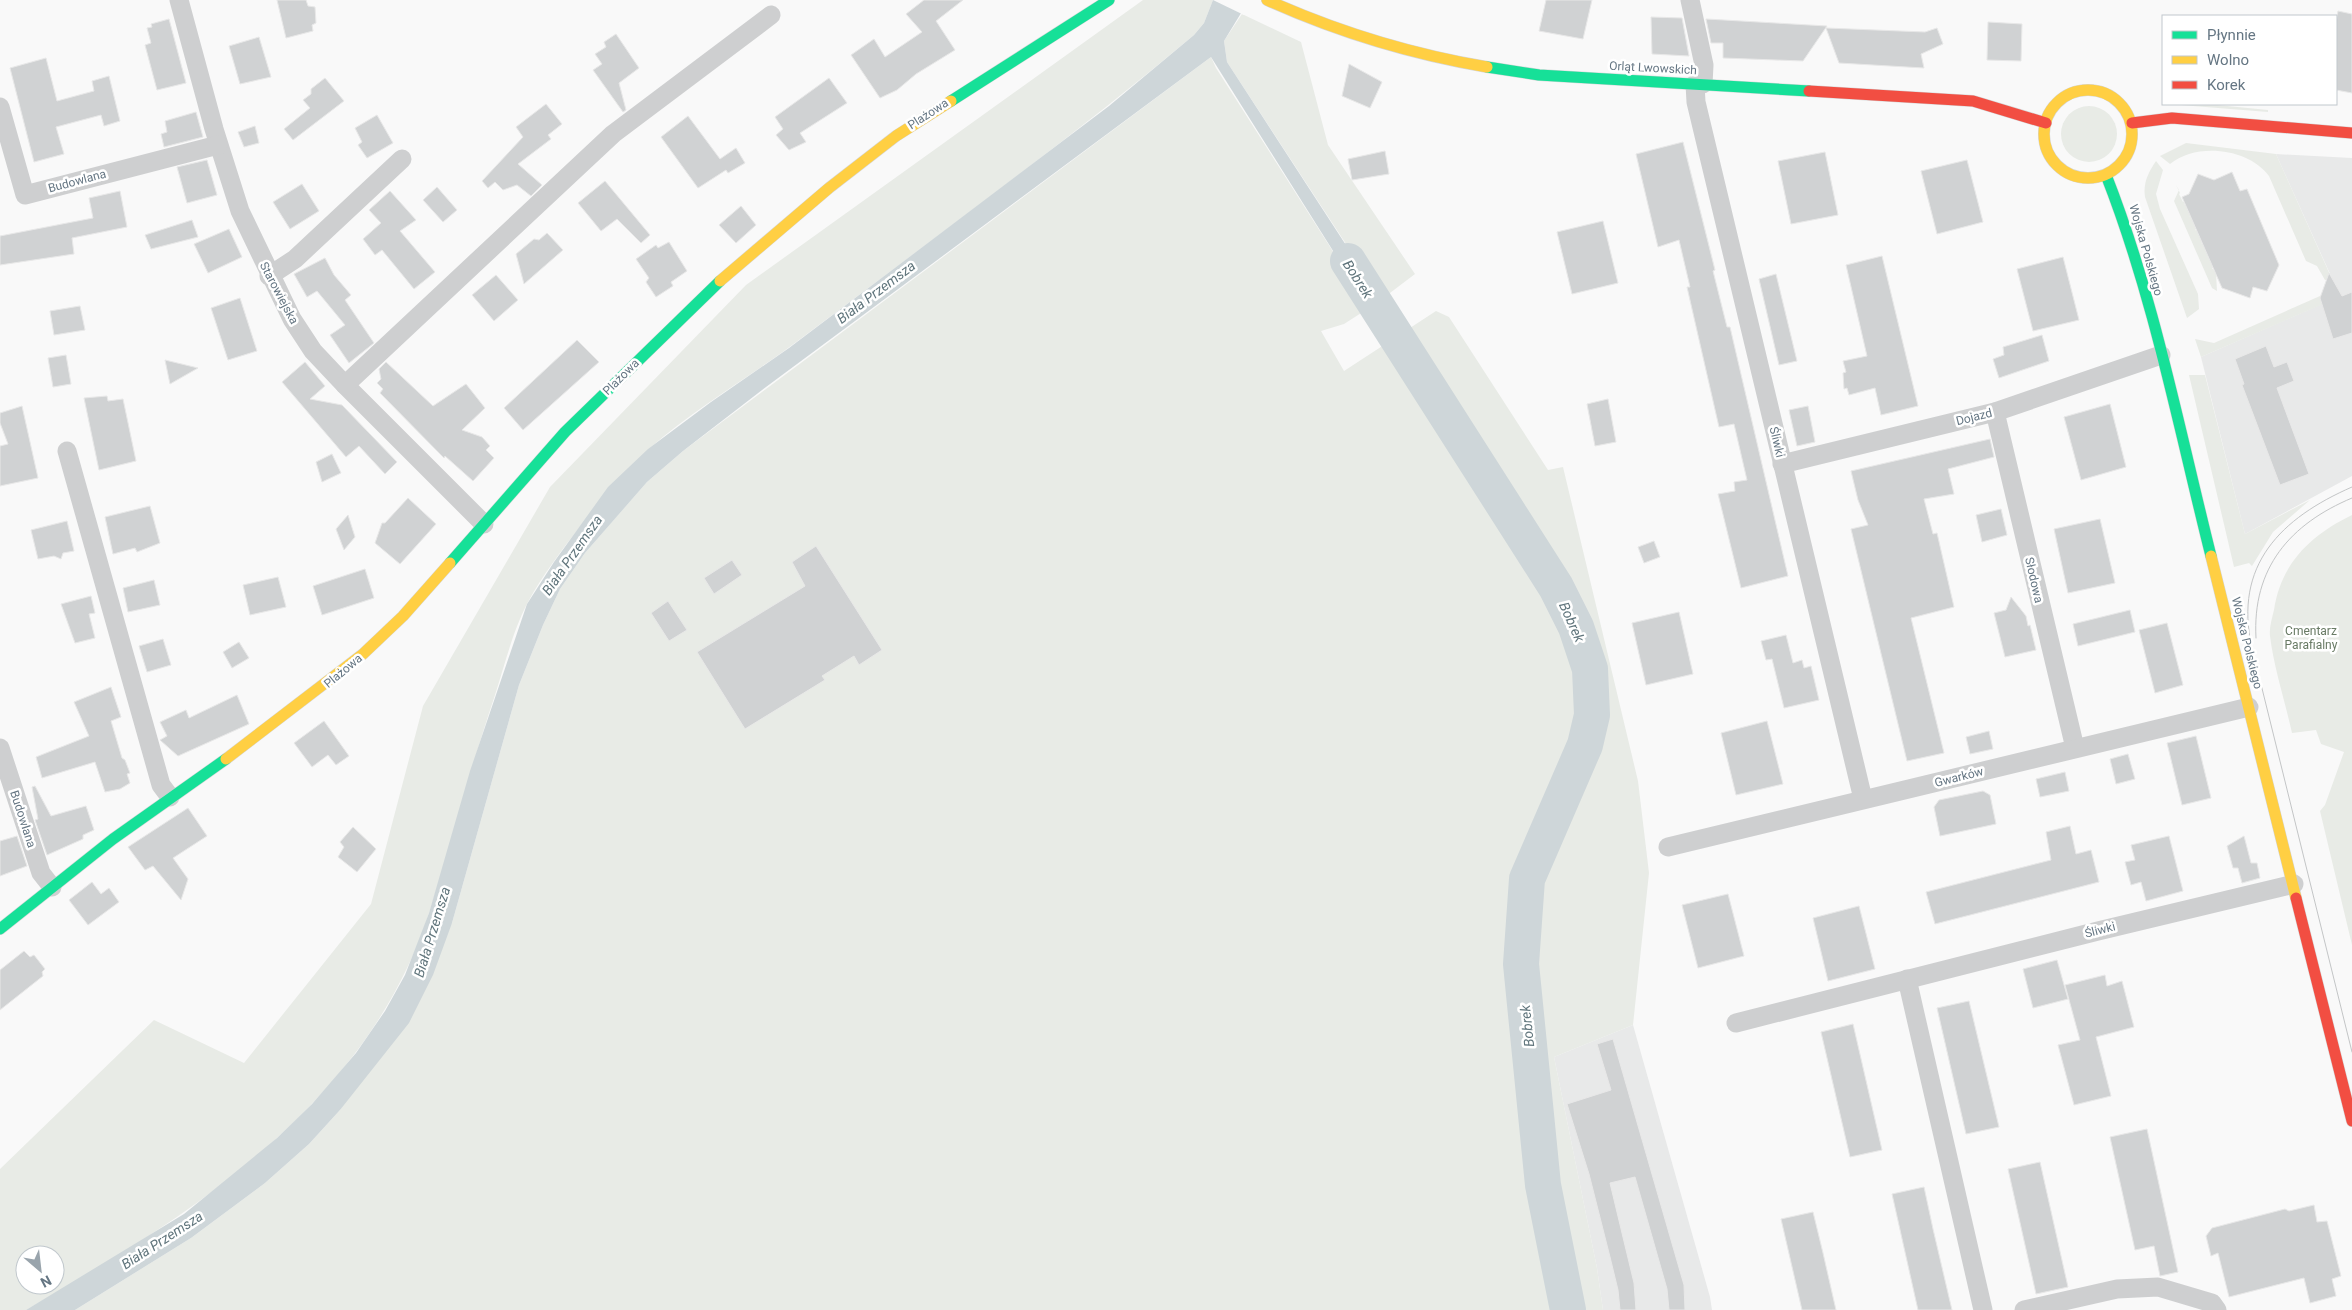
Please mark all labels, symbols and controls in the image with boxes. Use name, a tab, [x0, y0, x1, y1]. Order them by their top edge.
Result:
legend	[2162, 15, 2337, 105]
text: Płynnie	[2207, 26, 2256, 44]
text: Wolno	[2207, 51, 2249, 69]
street label: Orląt Lwowskich	[1609, 59, 1697, 77]
text: Korek	[2207, 76, 2246, 94]
street label: Plażowa	[905, 96, 951, 132]
street label: Budowlana	[47, 167, 107, 195]
street label: Wojska Polskiego	[2126, 203, 2166, 297]
water label: Biała Przemsza	[834, 257, 918, 327]
water label: Bobrek	[1340, 257, 1377, 302]
street label: Starowiejska	[257, 260, 301, 326]
street label: Plażowa	[600, 356, 642, 398]
street label: Dojazd	[1954, 406, 1994, 428]
street label: Śliwki	[1767, 425, 1788, 459]
water label: Biała Przemsza	[539, 512, 605, 598]
street label: Słodowa	[2022, 556, 2046, 604]
street label: Wojska Polskiego	[2229, 596, 2265, 691]
water label: Bobrek	[1556, 599, 1588, 646]
park label: Cmentarz Parafialny	[2285, 624, 2338, 652]
street label: Plażowa	[321, 651, 365, 691]
street label: Gwarków	[1933, 764, 1985, 790]
street label: Budowlana	[7, 789, 39, 849]
water label: Biała Przemsza	[411, 885, 453, 979]
street label: Śliwki	[2083, 918, 2117, 941]
water label: Bobrek	[1517, 1003, 1537, 1048]
water label: Biała Przemsza	[118, 1208, 206, 1272]
north arrow	[15, 1245, 65, 1295]
text: N	[38, 1272, 54, 1291]

